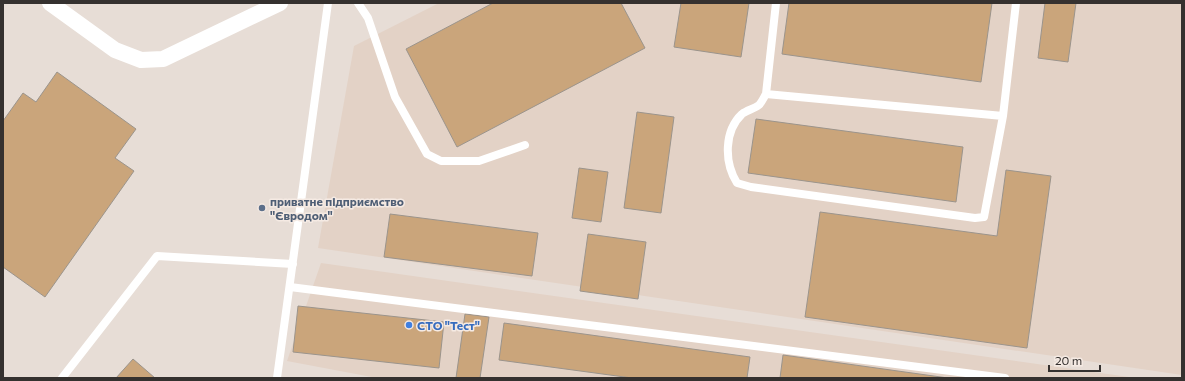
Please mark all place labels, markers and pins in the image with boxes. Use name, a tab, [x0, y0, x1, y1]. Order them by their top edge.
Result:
place label: приватне підприємство "Євродом"	[270, 194, 404, 222]
marker: приватне підприємство "Євродом"	[257, 203, 267, 213]
place label: СТО "Тест"	[417, 318, 480, 332]
marker: СТО "Тест"	[404, 320, 414, 330]

